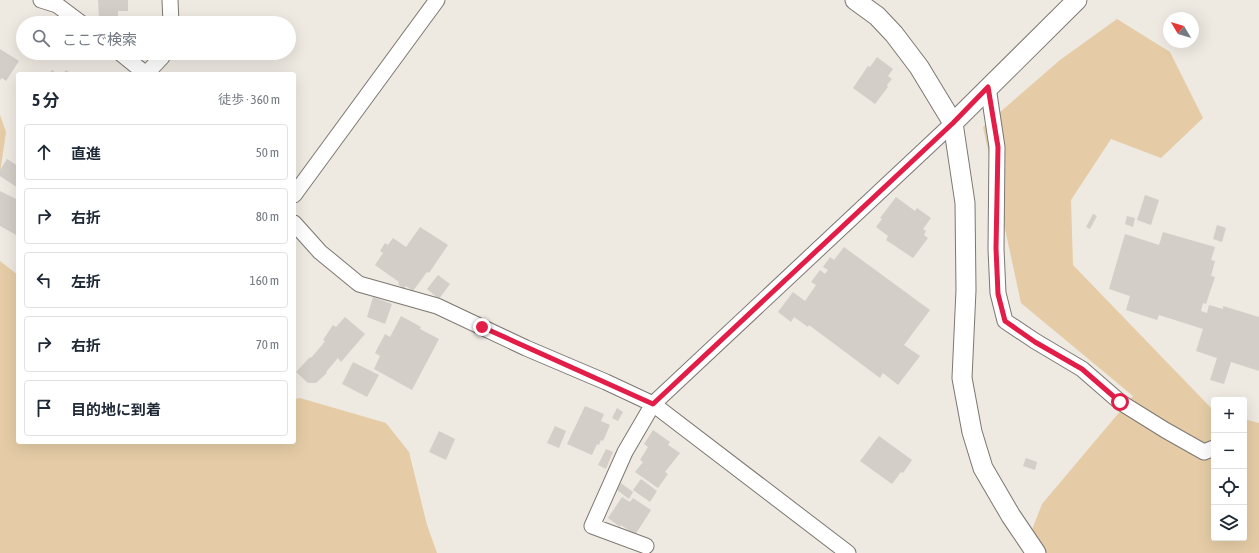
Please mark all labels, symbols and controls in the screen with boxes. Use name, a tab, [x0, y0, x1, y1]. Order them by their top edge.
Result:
north arrow	[1163, 12, 1199, 48]
search box	[16, 16, 296, 60]
icon: search	[30, 27, 52, 49]
text: ここで検索	[62, 31, 137, 48]
text: 5 分	[32, 90, 59, 110]
text: 徒歩 · 360 m	[218, 92, 280, 107]
icon: ahead	[33, 141, 55, 163]
text: 直進	[71, 145, 101, 162]
text: 50 m	[256, 145, 279, 160]
icon: right	[33, 205, 55, 227]
text: 右折	[71, 209, 101, 226]
text: 80 m	[256, 209, 279, 224]
icon: left	[33, 269, 55, 291]
text: 左折	[71, 273, 101, 290]
text: 160 m	[250, 273, 279, 288]
route end	[473, 318, 491, 336]
icon: right	[33, 333, 55, 355]
text: 右折	[71, 337, 101, 354]
text: 70 m	[256, 337, 279, 352]
route start	[1111, 393, 1129, 411]
icon: arrive	[33, 397, 55, 419]
map controls	[1211, 397, 1247, 541]
button: +	[1211, 397, 1247, 433]
text: 目的地に到着	[71, 401, 161, 418]
button: −	[1211, 433, 1247, 469]
button: locate	[1211, 469, 1247, 505]
button: layers	[1211, 505, 1247, 541]

